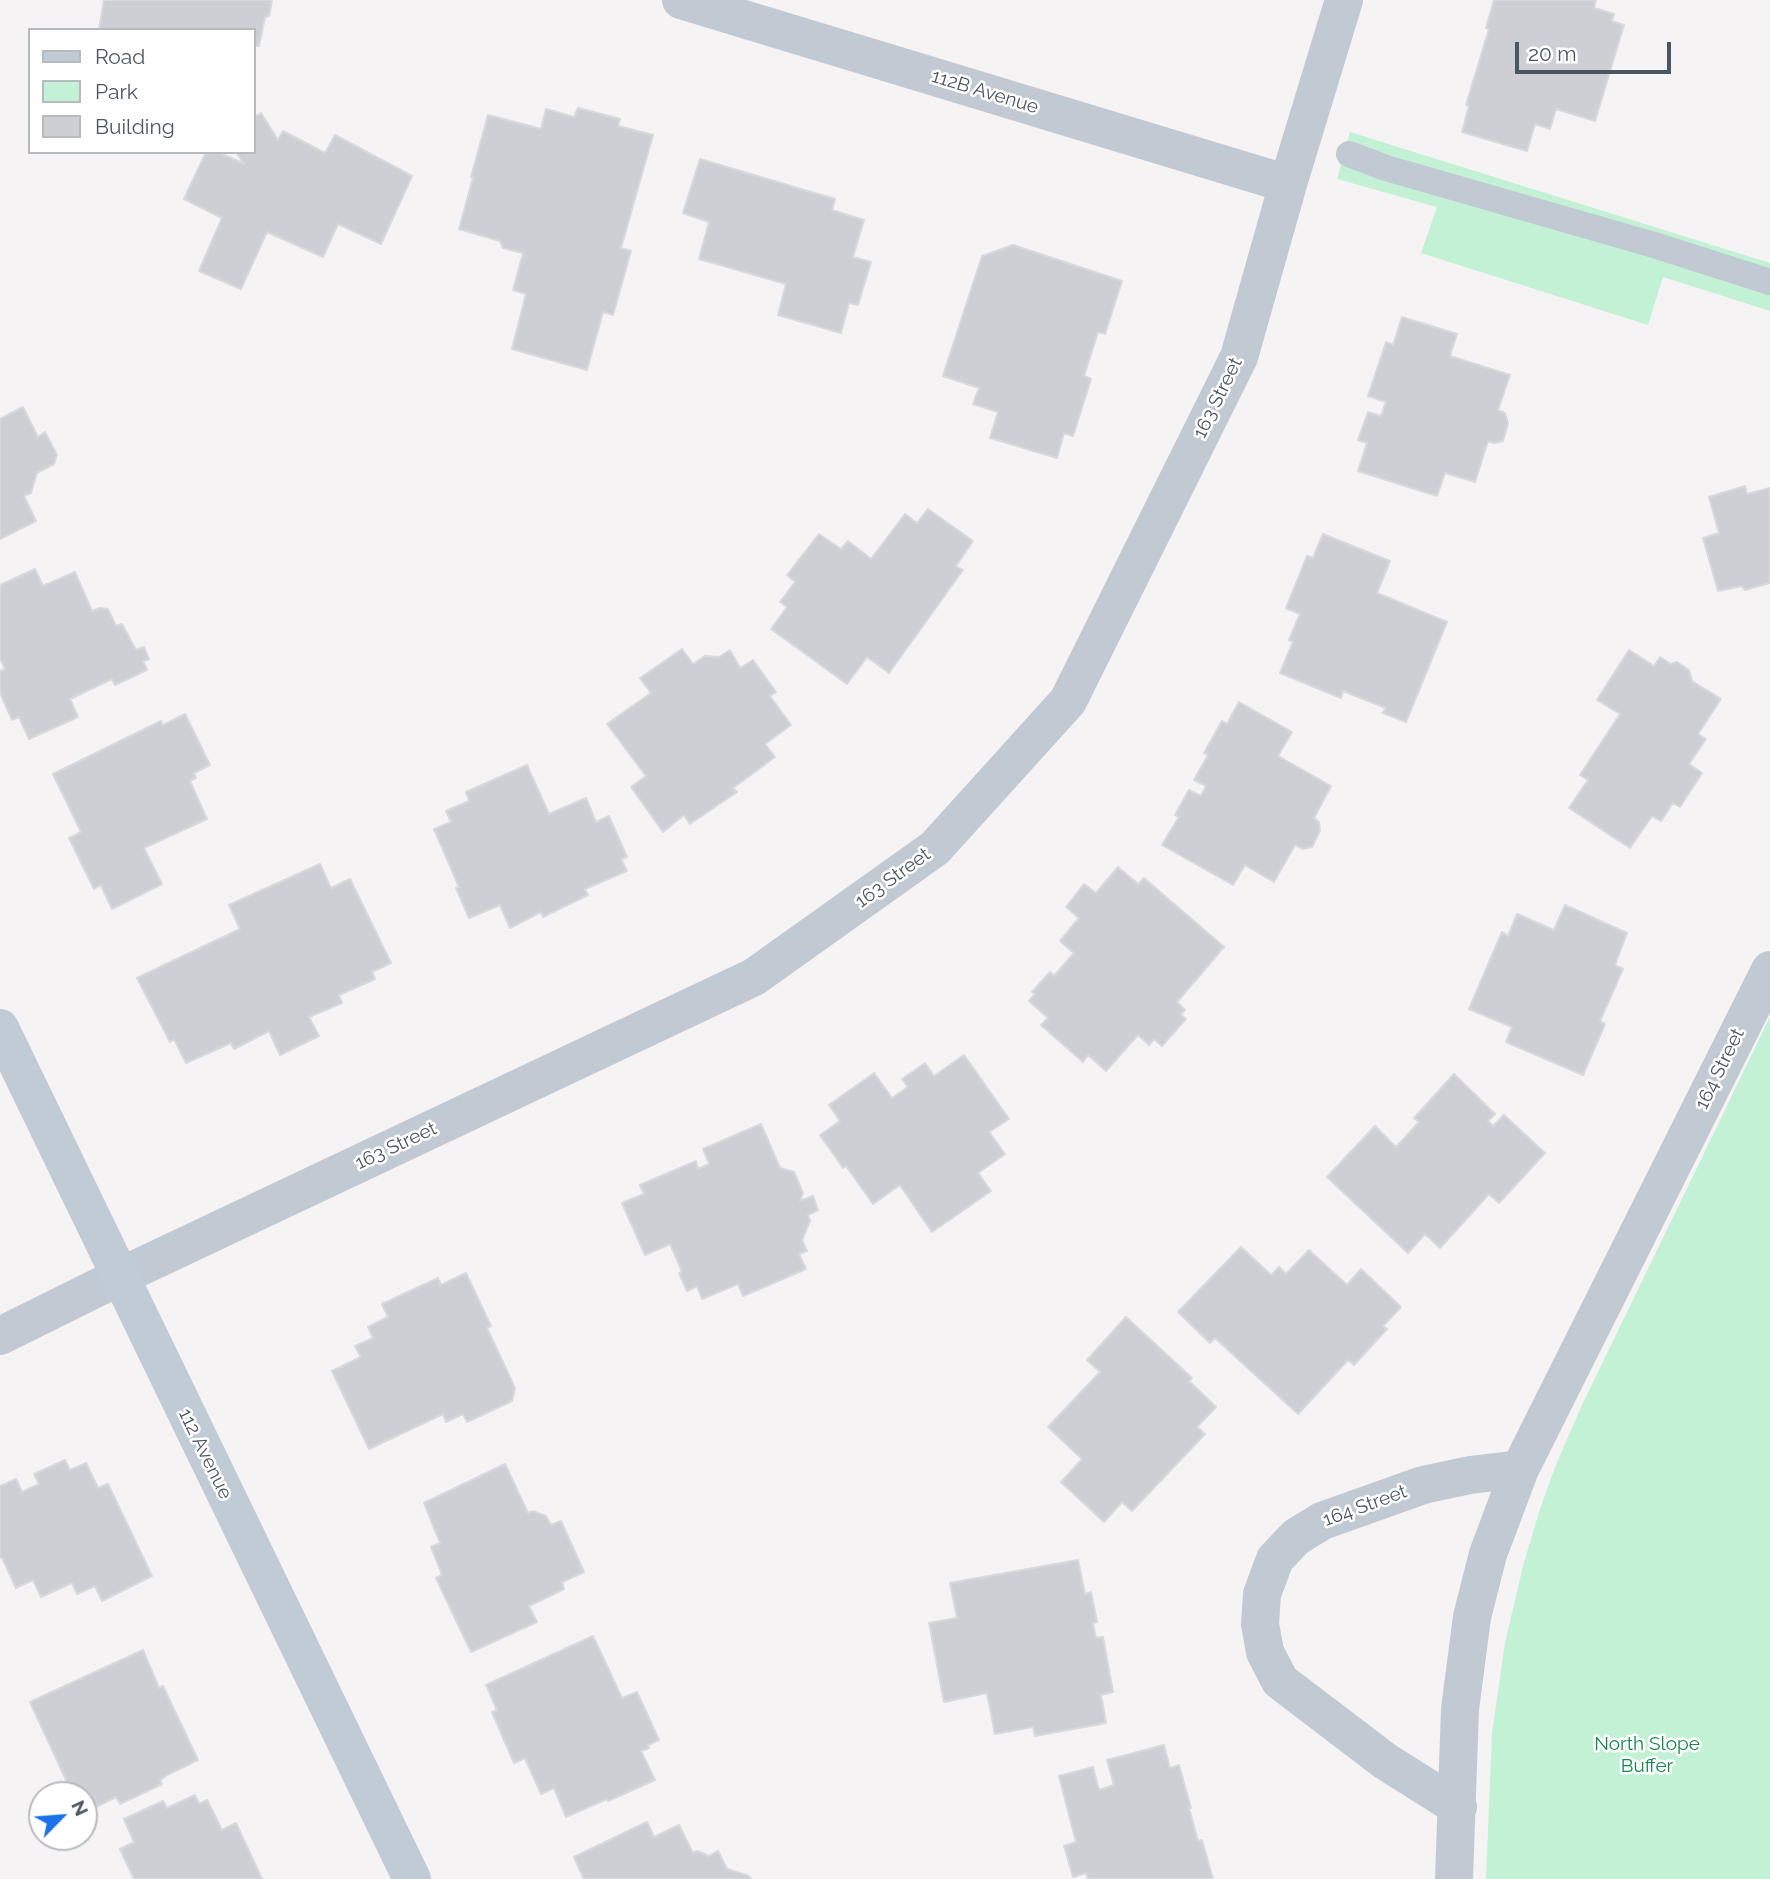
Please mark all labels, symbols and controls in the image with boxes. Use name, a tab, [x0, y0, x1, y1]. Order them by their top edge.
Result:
legend	[28, 28, 256, 154]
scale bar	[1518, 28, 1674, 72]
text: 20 m	[1528, 41, 1576, 66]
text: Road	[95, 44, 145, 69]
street label: 112B Avenue	[929, 65, 1041, 119]
text: Park	[95, 79, 138, 104]
text: Building	[95, 114, 175, 139]
street label: 163 Street	[1189, 354, 1247, 442]
street label: 163 Street	[851, 843, 935, 913]
street label: 164 Street	[1691, 1025, 1749, 1113]
street label: 163 Street	[352, 1117, 440, 1175]
street label: 112 Avenue	[173, 1405, 237, 1503]
street label: 164 Street	[1320, 1480, 1410, 1532]
park label: North Slope Buffer	[1594, 1733, 1700, 1777]
north arrow	[28, 1781, 98, 1851]
text: N	[67, 1797, 93, 1819]

